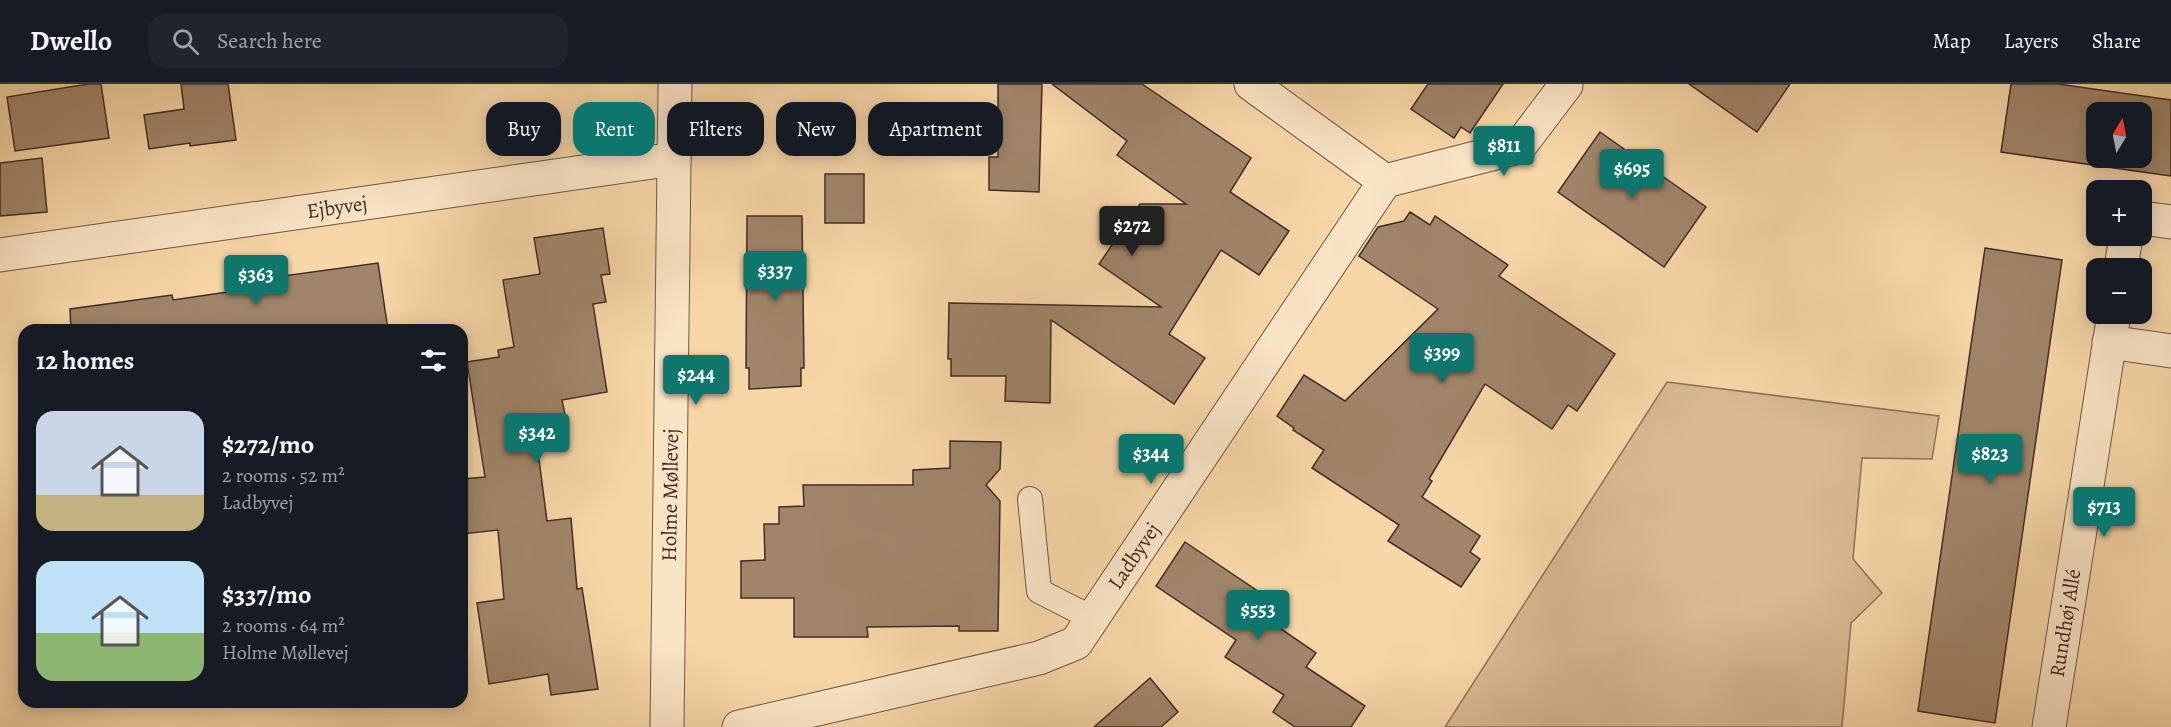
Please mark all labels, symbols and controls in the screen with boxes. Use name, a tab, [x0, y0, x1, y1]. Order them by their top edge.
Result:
search box	[148, 14, 568, 68]
text: Dwello	[30, 22, 112, 60]
icon: search	[169, 25, 202, 58]
text: Search here	[217, 26, 322, 56]
text: Map	[1932, 27, 1971, 55]
text: Layers	[2004, 27, 2059, 55]
text: Share	[2092, 27, 2141, 55]
chip: Buy	[486, 102, 561, 156]
chip: Rent	[573, 102, 655, 156]
chip: Filters	[667, 102, 764, 156]
chip: New	[776, 102, 856, 156]
chip: Apartment	[868, 102, 1003, 156]
north arrow	[2086, 102, 2152, 168]
map controls	[2086, 102, 2152, 324]
pin: $811	[1468, 126, 1540, 177]
text: $811	[1487, 132, 1521, 159]
pin: $695	[1596, 149, 1668, 200]
text: $695	[1614, 155, 1650, 182]
button: +	[2086, 180, 2152, 246]
street label: Ejbyvej	[305, 189, 369, 225]
pin: $272	[1096, 206, 1168, 257]
text: $272	[1113, 212, 1151, 239]
pin: $337	[739, 251, 811, 302]
pin: $363	[220, 255, 292, 306]
text: $337	[757, 257, 793, 284]
button: −	[2086, 258, 2152, 324]
text: $363	[238, 261, 274, 288]
pin: $399	[1406, 333, 1478, 384]
text: $399	[1424, 339, 1460, 366]
text: 12 homes	[36, 343, 134, 378]
icon: filters	[417, 344, 450, 377]
pin: $244	[660, 355, 732, 406]
text: $244	[677, 361, 715, 388]
pin: $342	[501, 413, 573, 464]
text: $342	[519, 419, 555, 446]
text: $272/mo	[222, 427, 314, 462]
street label: Holme Møllevej	[655, 428, 685, 562]
pin: $344	[1115, 434, 1187, 485]
pin: $823	[1954, 434, 2026, 485]
icon: home	[84, 435, 156, 507]
text: $344	[1133, 440, 1169, 467]
text: $823	[1971, 440, 2009, 467]
text: 2 rooms · 52 m²	[222, 462, 345, 489]
pin: $713	[2068, 487, 2140, 538]
text: Ladbyvej	[222, 489, 294, 516]
text: $713	[2087, 493, 2121, 520]
street label: Ladbyvej	[1101, 517, 1167, 595]
street label: Rundhøj Allé	[2043, 567, 2087, 679]
text: $337/mo	[222, 577, 311, 612]
icon: home	[84, 585, 156, 657]
pin: $553	[1222, 590, 1294, 641]
text: $553	[1241, 596, 1276, 623]
text: 2 rooms · 64 m²	[222, 612, 345, 639]
text: Holme Møllevej	[222, 639, 349, 666]

